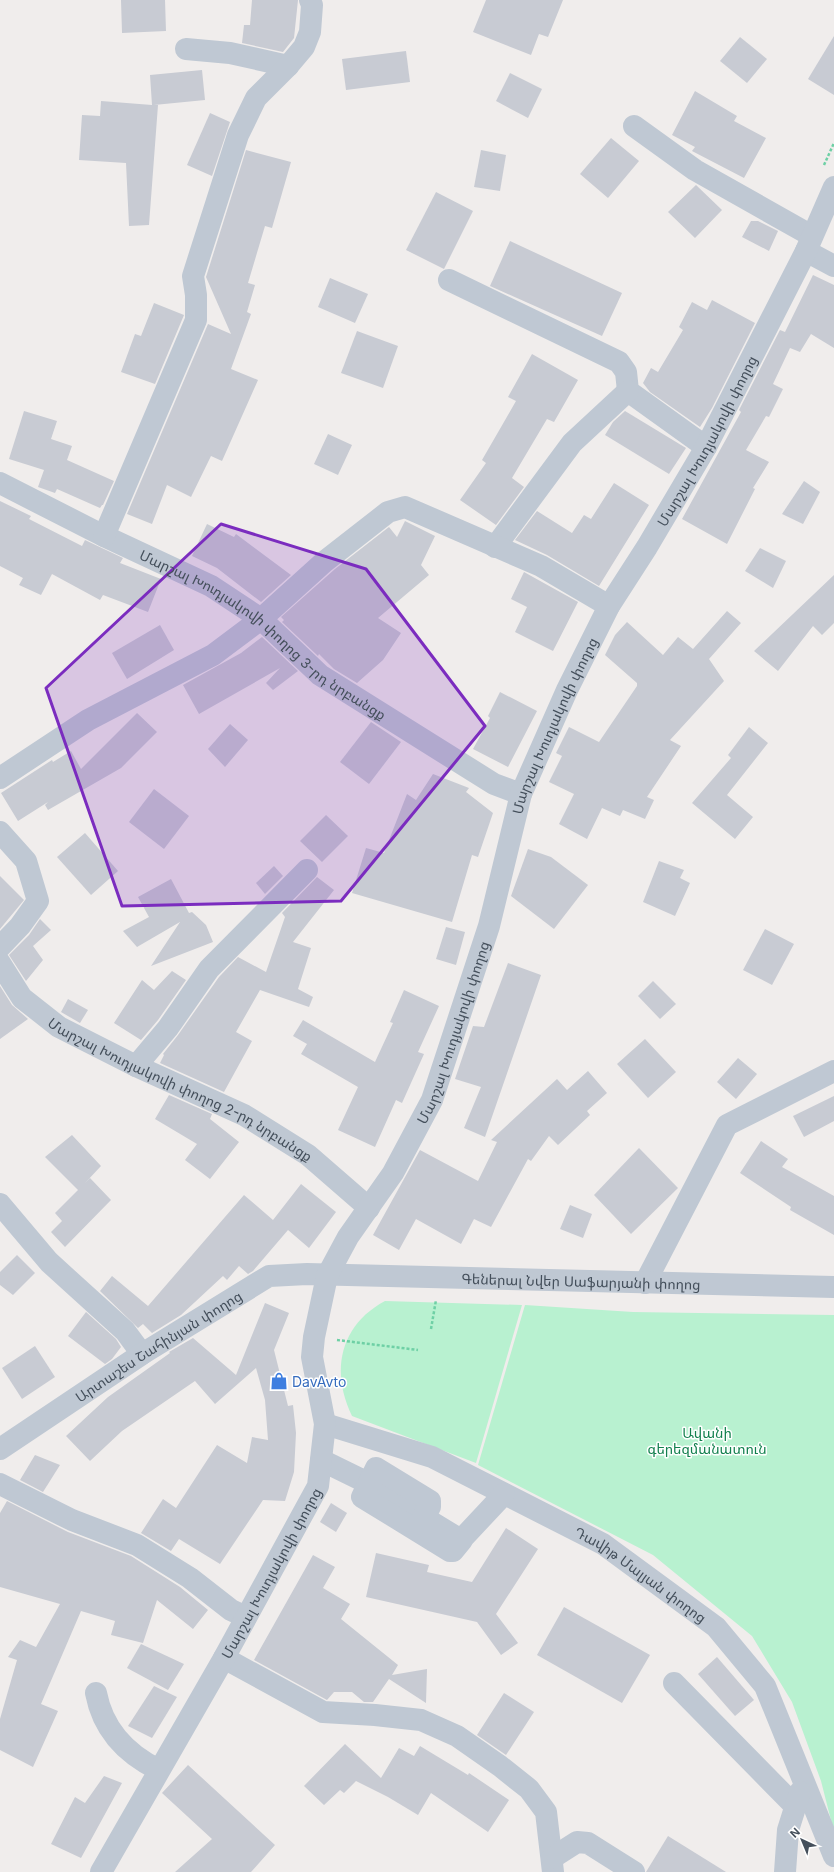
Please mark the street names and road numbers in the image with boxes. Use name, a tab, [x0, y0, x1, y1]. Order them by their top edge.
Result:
street label: Մարշալ Խուդյակովի փողոց	[653, 352, 760, 529]
street label: Մարշալ Խուդյակովի փողոց 3-րդ նրբանցք	[137, 545, 390, 723]
street label: Մարշալ Խուդյակովի փողոց	[508, 634, 601, 816]
street label: Մարշալ Խուդյակովի փողոց	[413, 939, 492, 1126]
street label: Մարշալ Խուդյակովի փողոց 2-րդ նրբանցք	[45, 1013, 316, 1164]
street label: Գեներալ Նվեր Սաֆարյանի փողոց	[461, 1269, 701, 1292]
street label: Արտաշես Շահինյան փողոց	[72, 1286, 245, 1405]
street label: Մարշալ Խուդյակովի փողոց	[217, 1484, 324, 1661]
street label: Դավիթ Մալյան փողոց	[572, 1523, 710, 1626]

